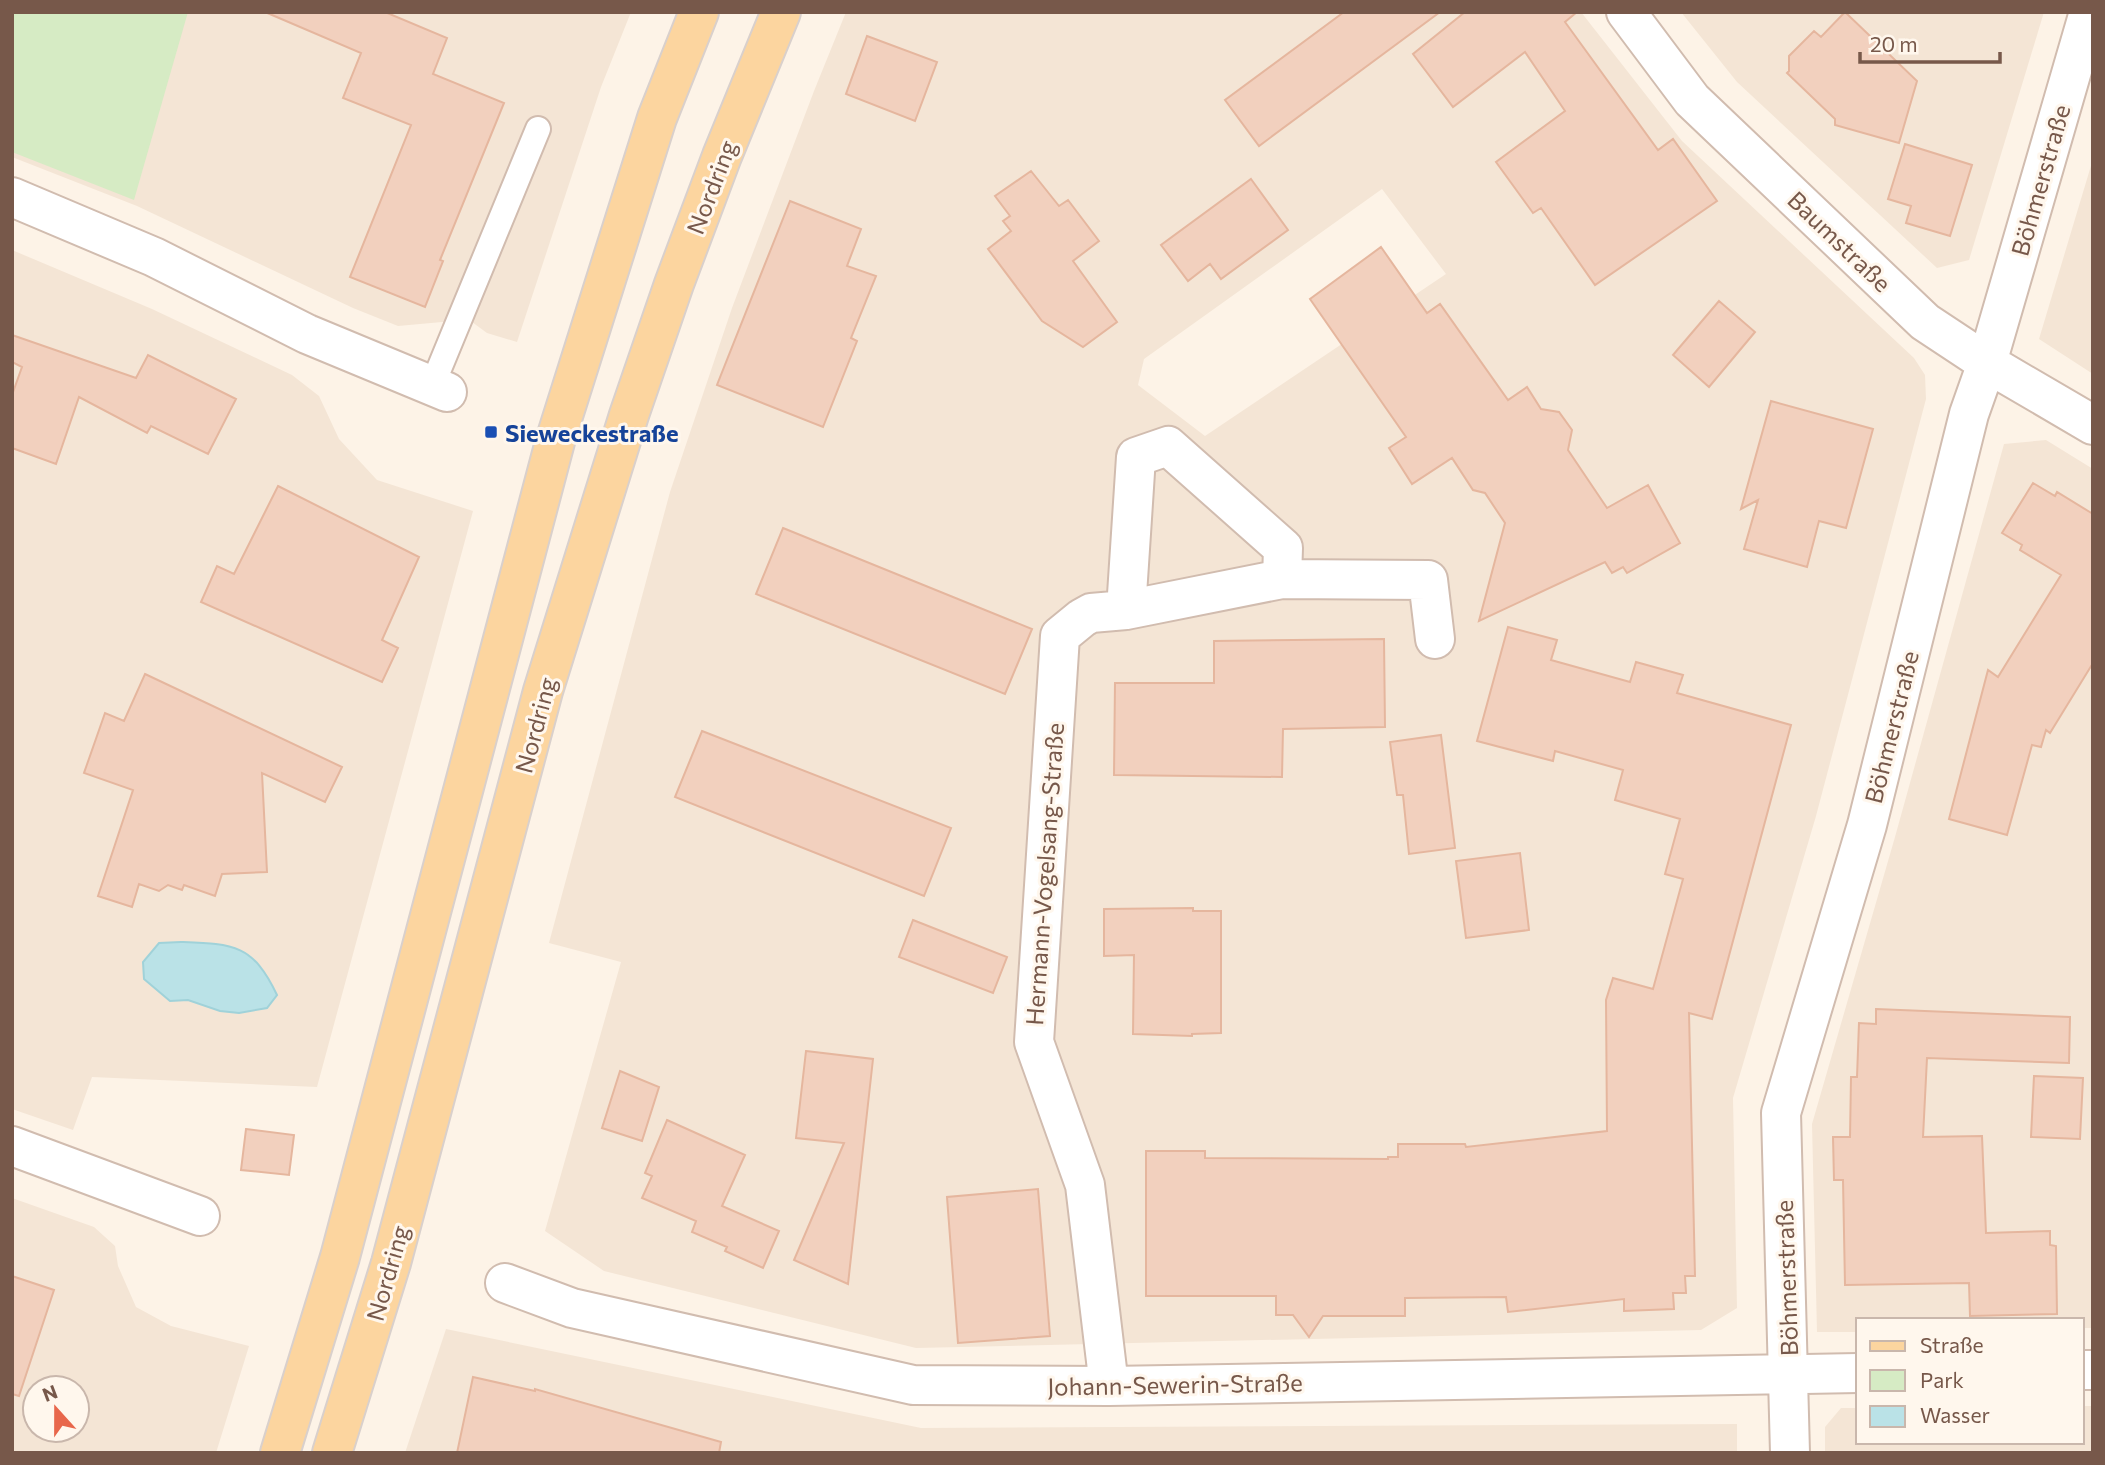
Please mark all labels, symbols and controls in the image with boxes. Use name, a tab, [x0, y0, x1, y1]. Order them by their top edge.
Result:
scale bar	[1860, 21, 2000, 65]
text: 20 m	[1870, 31, 1918, 56]
street label: Böhmerstraße	[2005, 101, 2075, 259]
street label: Nordring	[680, 136, 742, 238]
street label: Baumstraße	[1782, 185, 1898, 297]
place label: Sieweckestraße	[505, 418, 679, 447]
marker: Sieweckestraße	[483, 424, 499, 440]
street label: Böhmerstraße	[1858, 648, 1924, 806]
street label: Nordring	[508, 674, 562, 776]
street label: Hermann-Vogelsang-Straße	[1019, 722, 1069, 1026]
street label: Böhmerstraße	[1769, 1199, 1803, 1357]
street label: Nordring	[360, 1222, 414, 1324]
legend	[1856, 1318, 2084, 1444]
text: Straße	[1920, 1332, 1984, 1357]
street label: Johann-Sewerin-Straße	[1047, 1367, 1303, 1401]
text: Park	[1920, 1367, 1964, 1392]
north arrow	[21, 1374, 91, 1444]
text: N	[39, 1379, 61, 1406]
text: Wasser	[1920, 1402, 1990, 1427]

